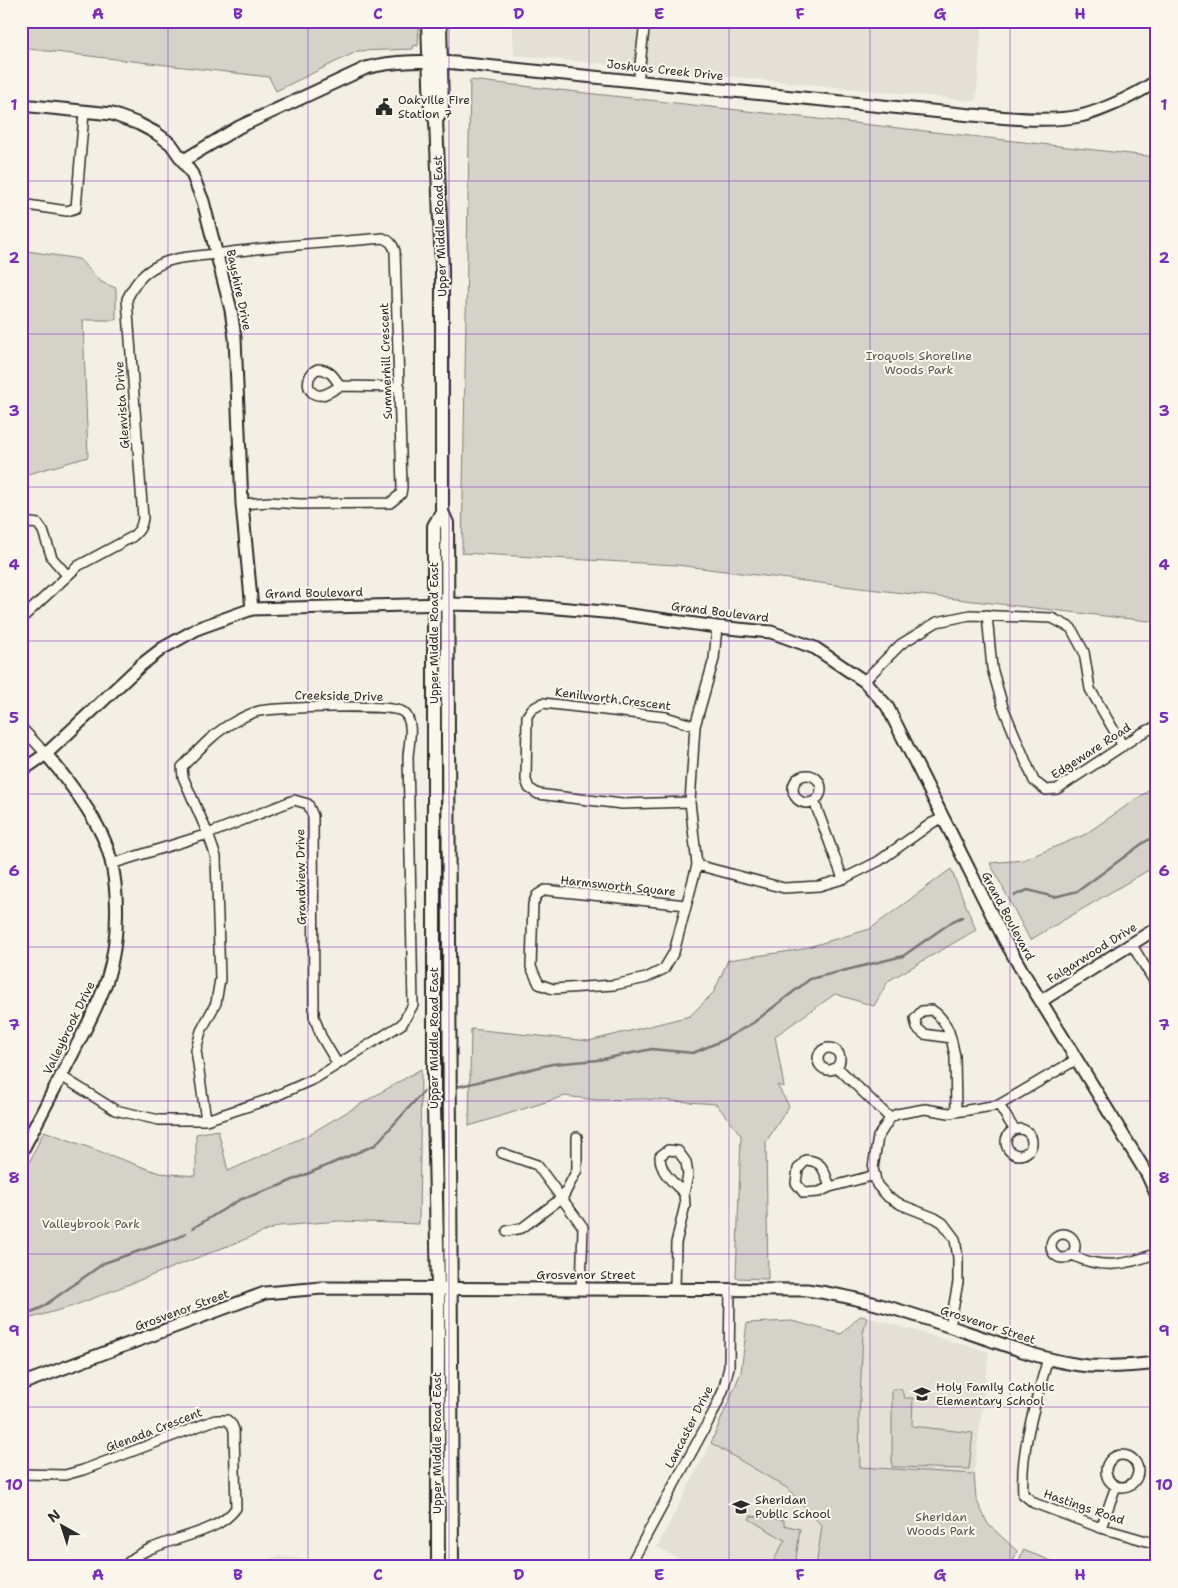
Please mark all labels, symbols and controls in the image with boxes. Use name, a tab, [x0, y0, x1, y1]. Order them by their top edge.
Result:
text: A	[92, 3, 104, 24]
text: B	[233, 3, 243, 24]
text: C	[373, 3, 383, 24]
text: D	[513, 3, 525, 24]
text: E	[654, 3, 664, 24]
text: F	[795, 3, 805, 24]
text: G	[934, 3, 947, 24]
text: H	[1074, 3, 1086, 24]
street label: Joshuas Creek Drive	[606, 56, 724, 84]
place label: Oakville Fire Station 7	[398, 92, 470, 122]
text: 1	[10, 94, 18, 115]
text: 1	[1160, 94, 1168, 115]
public building icon: Oakville Fire Station 7	[374, 97, 394, 117]
street label: Upper Middle Road East	[430, 155, 450, 297]
text: 2	[8, 247, 20, 268]
text: 2	[1158, 247, 1170, 268]
street label: Bayshire Drive	[223, 248, 255, 332]
street label: Summerhill Crescent	[376, 302, 396, 420]
park label: Iroquois Shoreline Woods Park	[866, 348, 972, 378]
street label: Glenvista Drive	[111, 361, 133, 449]
text: 3	[8, 400, 20, 421]
text: 3	[1158, 400, 1170, 421]
text: 4	[8, 554, 20, 575]
text: 4	[1158, 554, 1170, 575]
street label: Upper Middle Road East	[426, 562, 442, 704]
street label: Grand Boulevard	[265, 584, 364, 602]
street label: Grand Boulevard	[670, 598, 770, 626]
street label: Kenilworth Crescent	[554, 684, 672, 714]
street label: Creekside Drive	[294, 687, 384, 705]
text: 5	[9, 707, 19, 728]
text: 5	[1159, 707, 1169, 728]
street label: Edgeware Road	[1048, 719, 1134, 783]
street label: Grandview Drive	[292, 828, 310, 925]
text: 6	[8, 860, 20, 881]
text: 6	[1158, 860, 1170, 881]
street label: Grand Boulevard	[978, 869, 1038, 963]
street label: Harmsworth Square	[559, 872, 677, 900]
street label: Falgarwood Drive	[1044, 919, 1140, 987]
street label: Upper Middle Road East	[426, 967, 442, 1109]
street label: Valleybrook Drive	[39, 978, 99, 1077]
text: 7	[8, 1014, 20, 1035]
text: 7	[1158, 1014, 1170, 1035]
text: 8	[8, 1167, 20, 1188]
text: 8	[1158, 1167, 1170, 1188]
park label: Valleybrook Park	[42, 1216, 140, 1232]
street label: Grosvenor Street	[536, 1267, 636, 1283]
street label: Grosvenor Street	[133, 1285, 231, 1335]
street label: Grosvenor Street	[938, 1302, 1038, 1348]
text: 9	[8, 1320, 20, 1341]
text: 9	[1158, 1320, 1170, 1341]
street label: Upper Middle Road East	[429, 1372, 445, 1514]
place label: Holy Family Catholic Elementary School	[936, 1379, 1055, 1409]
street label: Lancaster Drive	[661, 1383, 717, 1471]
school or university icon: Holy Family Catholic Elementary School	[912, 1384, 932, 1404]
street label: Glenada Crescent	[103, 1404, 205, 1456]
text: 10	[5, 1474, 23, 1495]
text: 10	[1155, 1474, 1173, 1495]
street label: Hastings Road	[1041, 1486, 1127, 1528]
place label: Sheridan Public School	[755, 1492, 831, 1522]
school or university icon: Sheridan Public School	[731, 1497, 751, 1517]
north arrow	[38, 1500, 88, 1550]
text: N	[44, 1505, 64, 1526]
park label: Sheridan Woods Park	[907, 1509, 976, 1539]
text: A	[92, 1564, 104, 1585]
text: B	[233, 1564, 243, 1585]
text: C	[373, 1564, 383, 1585]
text: D	[513, 1564, 525, 1585]
text: E	[654, 1564, 664, 1585]
text: F	[795, 1564, 805, 1585]
text: G	[934, 1564, 947, 1585]
text: H	[1074, 1564, 1086, 1585]

